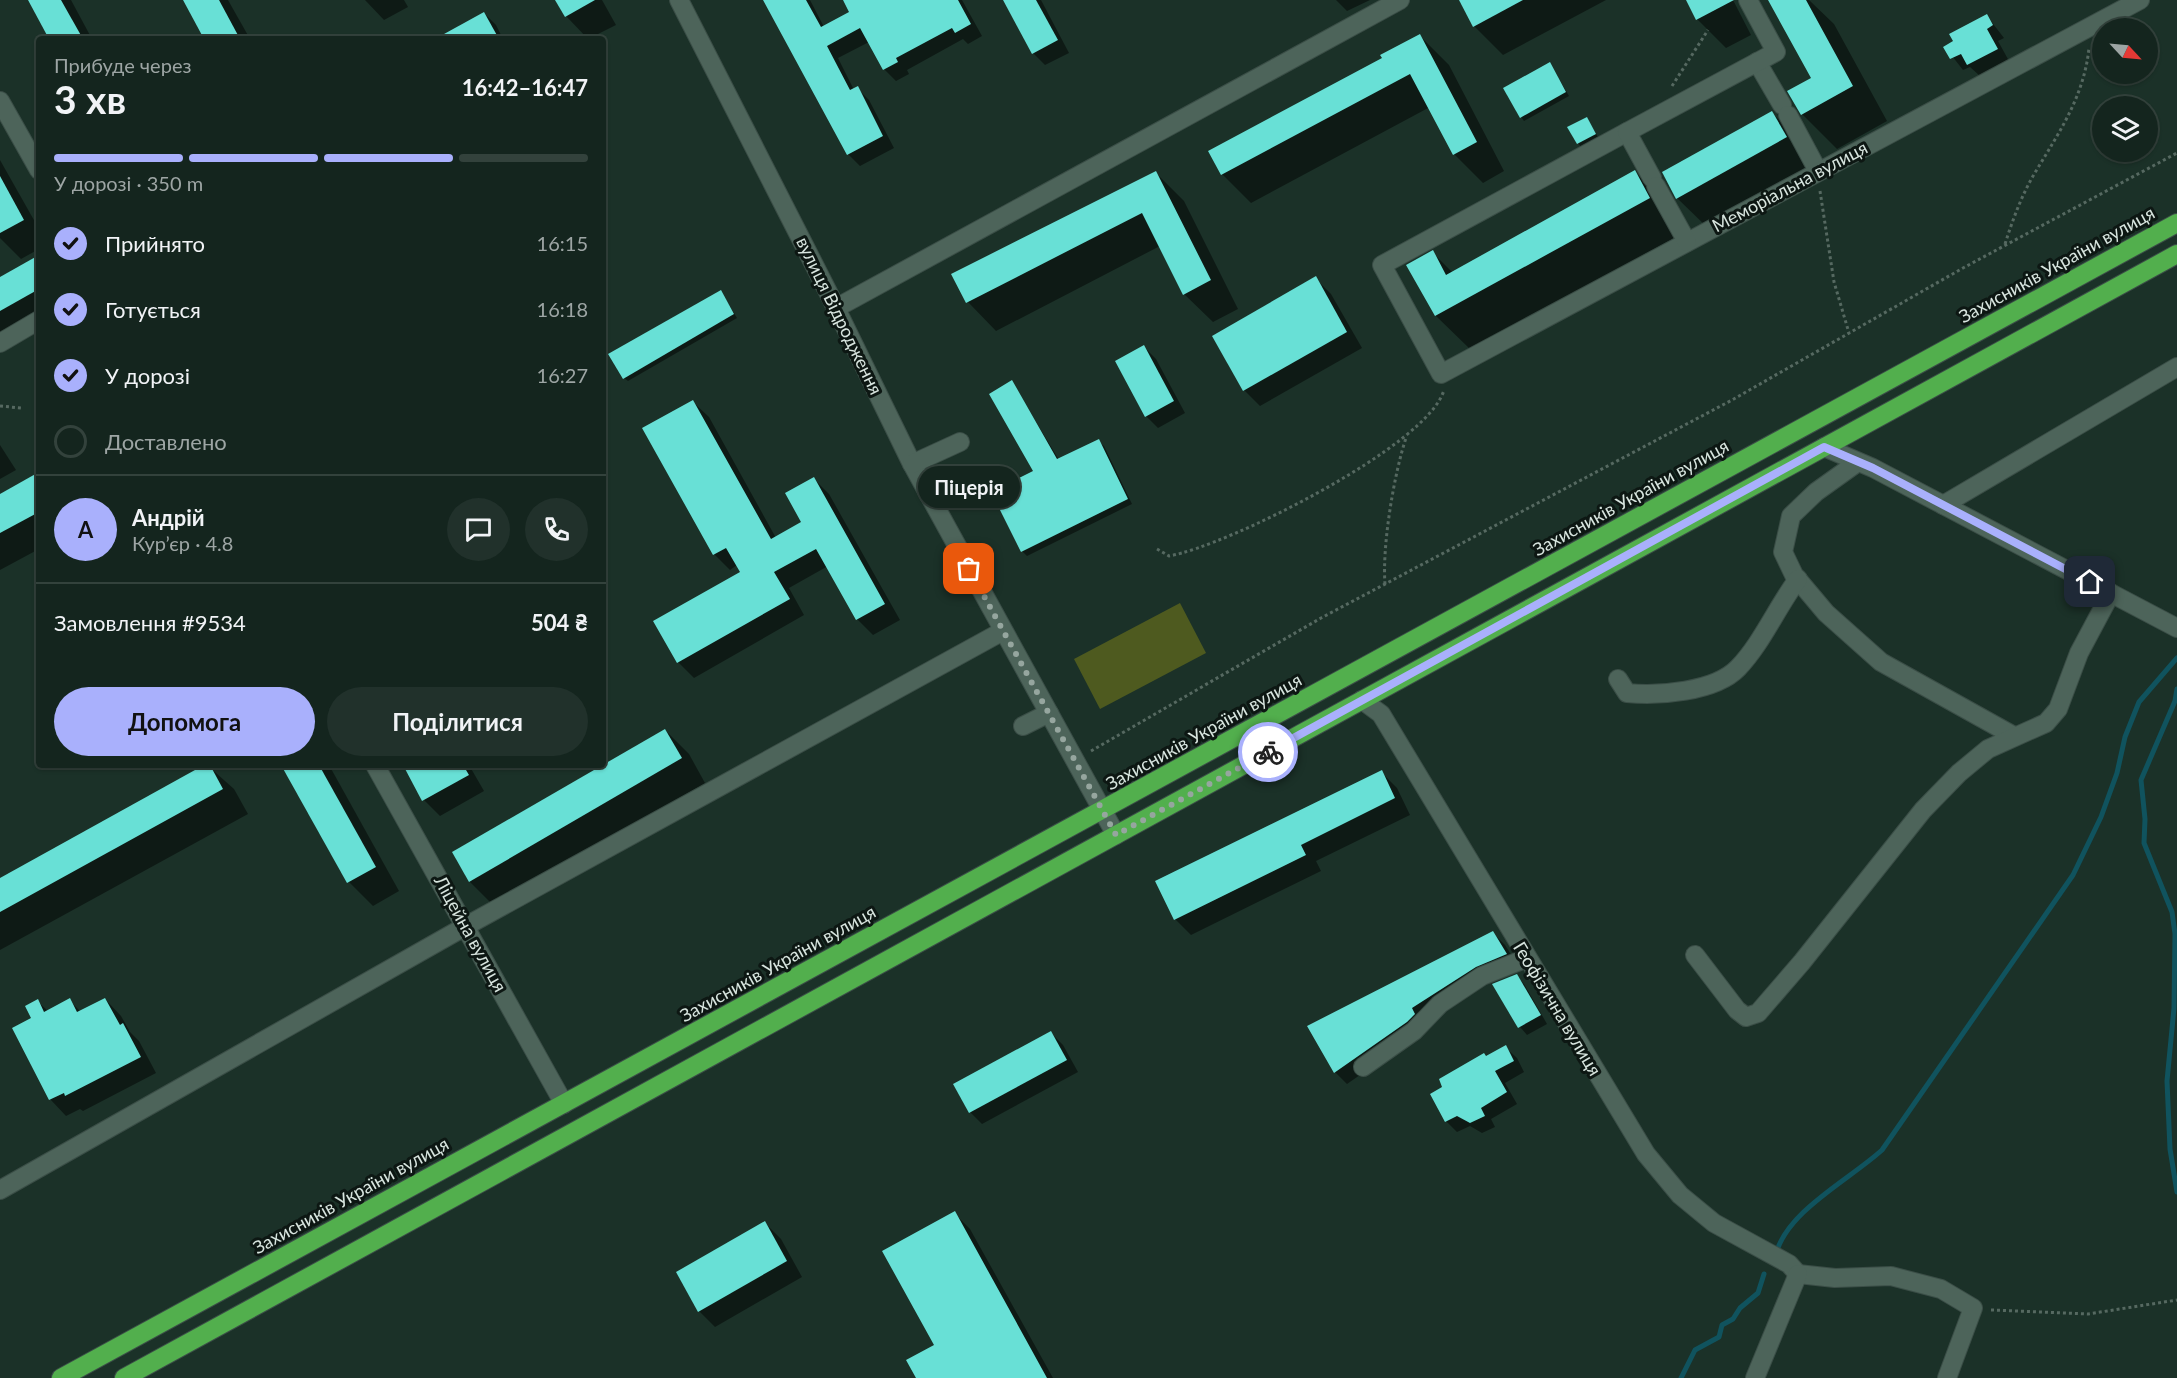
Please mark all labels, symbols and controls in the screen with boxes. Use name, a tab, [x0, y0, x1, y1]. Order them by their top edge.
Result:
north arrow	[2092, 18, 2158, 84]
map controls	[2092, 18, 2158, 162]
text: Прибуде через	[54, 53, 191, 77]
text: 16:42–16:47	[462, 74, 588, 101]
text: 3 хв	[54, 76, 126, 122]
button: layers	[2092, 96, 2158, 162]
street label: Меморіальна вулиця	[1708, 136, 1871, 236]
text: У дорозі · 350 m	[54, 171, 203, 195]
street label: Захисників України вулиця	[1955, 201, 2158, 327]
icon: check	[54, 227, 87, 260]
text: Прийнято	[105, 230, 205, 257]
text: 16:15	[537, 231, 588, 255]
street label: вулиця Відродження	[792, 233, 888, 398]
icon: check	[54, 293, 87, 326]
text: Готується	[105, 296, 201, 323]
text: 16:18	[537, 297, 588, 321]
icon: check	[54, 359, 87, 392]
text: У дорозі	[105, 362, 190, 389]
text: 16:27	[537, 363, 588, 387]
text: Доставлено	[105, 428, 227, 455]
street label: Захисників України вулиця	[1529, 434, 1732, 560]
callout: Піцерія	[918, 467, 1020, 509]
text: Піцерія	[934, 475, 1004, 499]
button: chat	[447, 498, 510, 561]
button: phone	[525, 498, 588, 561]
text: Андрій	[132, 504, 205, 531]
text: А	[78, 516, 93, 543]
text: Кур’єр · 4.8	[132, 531, 233, 555]
pin	[943, 543, 994, 594]
icon: bag	[952, 552, 985, 585]
pin	[2064, 556, 2115, 607]
icon: home	[2073, 565, 2106, 598]
text: Замовлення #9534	[54, 609, 246, 636]
text: 504 ₴	[531, 609, 588, 636]
street label: Захисників України вулиця	[1102, 668, 1305, 794]
button: Допомога	[54, 687, 315, 756]
button: Поділитися	[327, 687, 588, 756]
courier	[1238, 722, 1298, 782]
icon: bike	[1252, 736, 1285, 769]
street label: Ліцейна вулиця	[429, 871, 512, 995]
street label: Захисників України вулиця	[676, 900, 879, 1026]
street label: Геофізична вулиця	[1509, 937, 1607, 1080]
street label: Захисників України вулиця	[249, 1132, 452, 1258]

